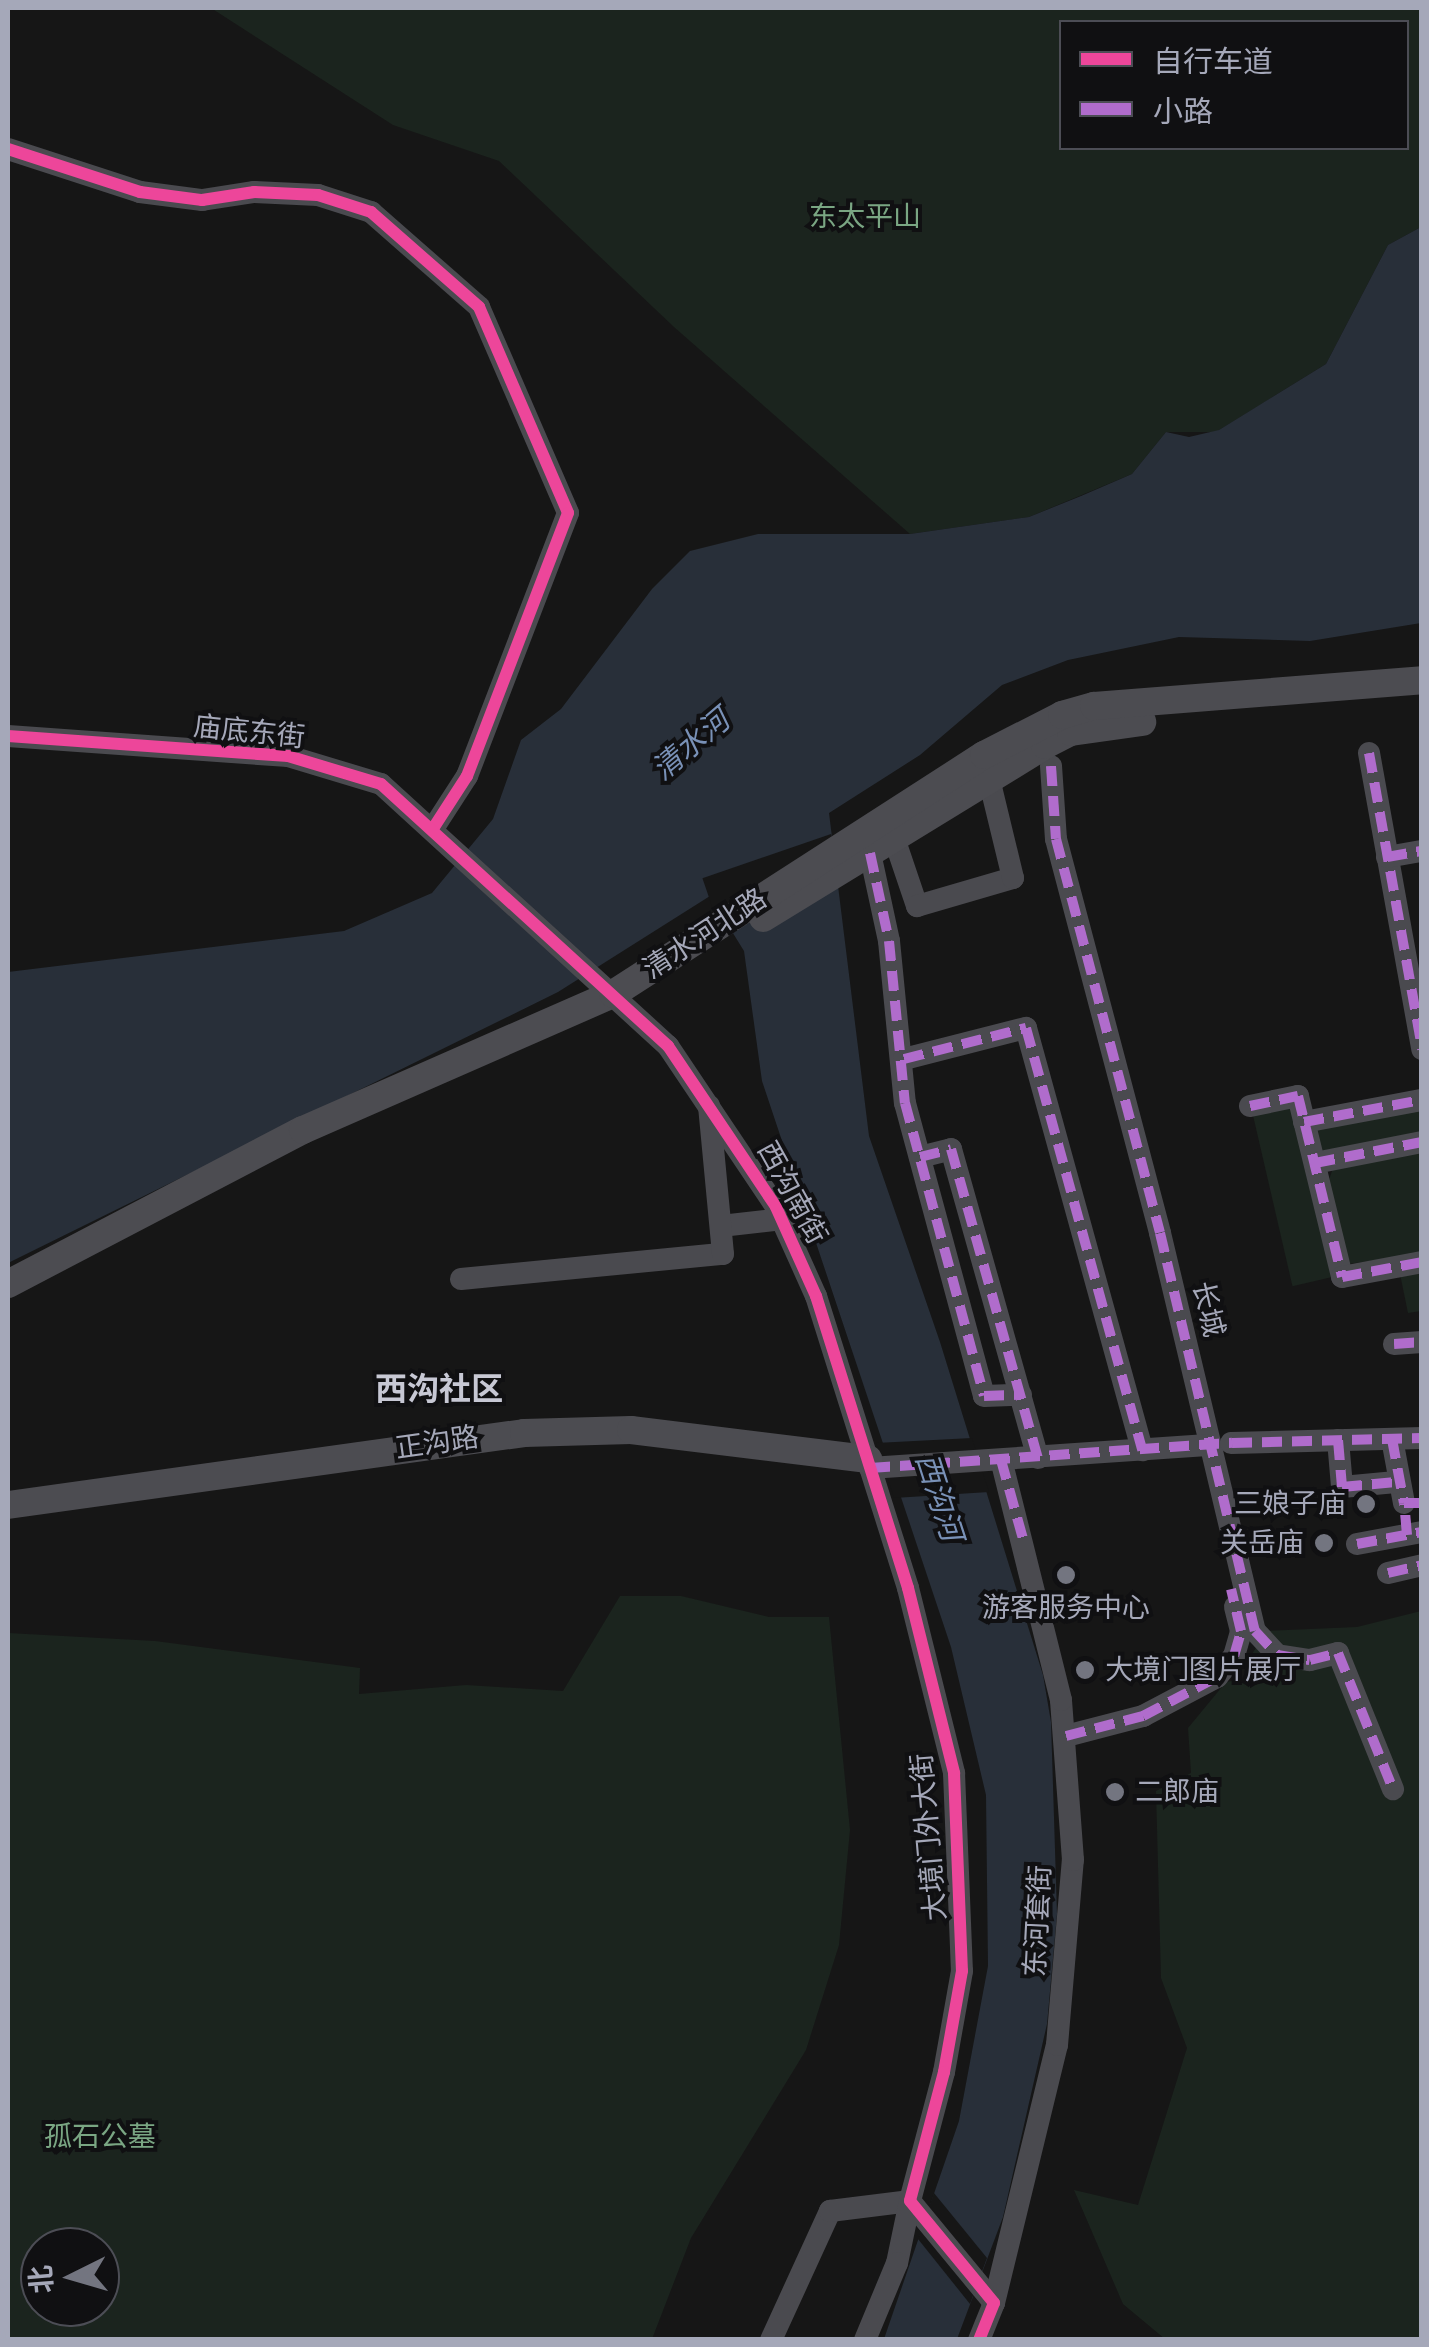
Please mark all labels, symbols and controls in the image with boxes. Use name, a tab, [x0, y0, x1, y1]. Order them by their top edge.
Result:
legend	[1059, 20, 1409, 150]
text: 自行车道	[1153, 44, 1273, 79]
text: 小路	[1153, 94, 1213, 129]
park label: 东太平山	[809, 200, 921, 234]
water label: 清水河	[645, 702, 737, 788]
street label: 庙底东街	[192, 709, 306, 755]
street label: 清水河北路	[637, 882, 773, 986]
street label: 西沟南街	[750, 1136, 834, 1250]
street label: 长城	[1185, 1278, 1231, 1340]
district label: 西沟社区	[375, 1370, 503, 1408]
street label: 正沟路	[393, 1421, 481, 1465]
water label: 西沟河	[908, 1449, 970, 1545]
place label: 三娘子庙	[1234, 1487, 1346, 1521]
marker: 三娘子庙	[1355, 1493, 1377, 1515]
place label: 关岳庙	[1220, 1526, 1304, 1560]
marker: 关岳庙	[1313, 1532, 1335, 1554]
marker: 游客服务中心	[1055, 1564, 1077, 1586]
place label: 游客服务中心	[982, 1591, 1150, 1625]
place label: 大境门图片展厅	[1105, 1653, 1301, 1687]
marker: 大境门图片展厅	[1074, 1659, 1096, 1681]
street label: 大境门外大街	[905, 1752, 953, 1922]
place label: 二郎庙	[1135, 1775, 1219, 1809]
marker: 二郎庙	[1104, 1781, 1126, 1803]
street label: 东河套街	[1018, 1864, 1058, 1978]
park label: 孤石公墓	[44, 2120, 156, 2154]
north arrow	[20, 2227, 120, 2327]
text: 北	[24, 2264, 59, 2295]

